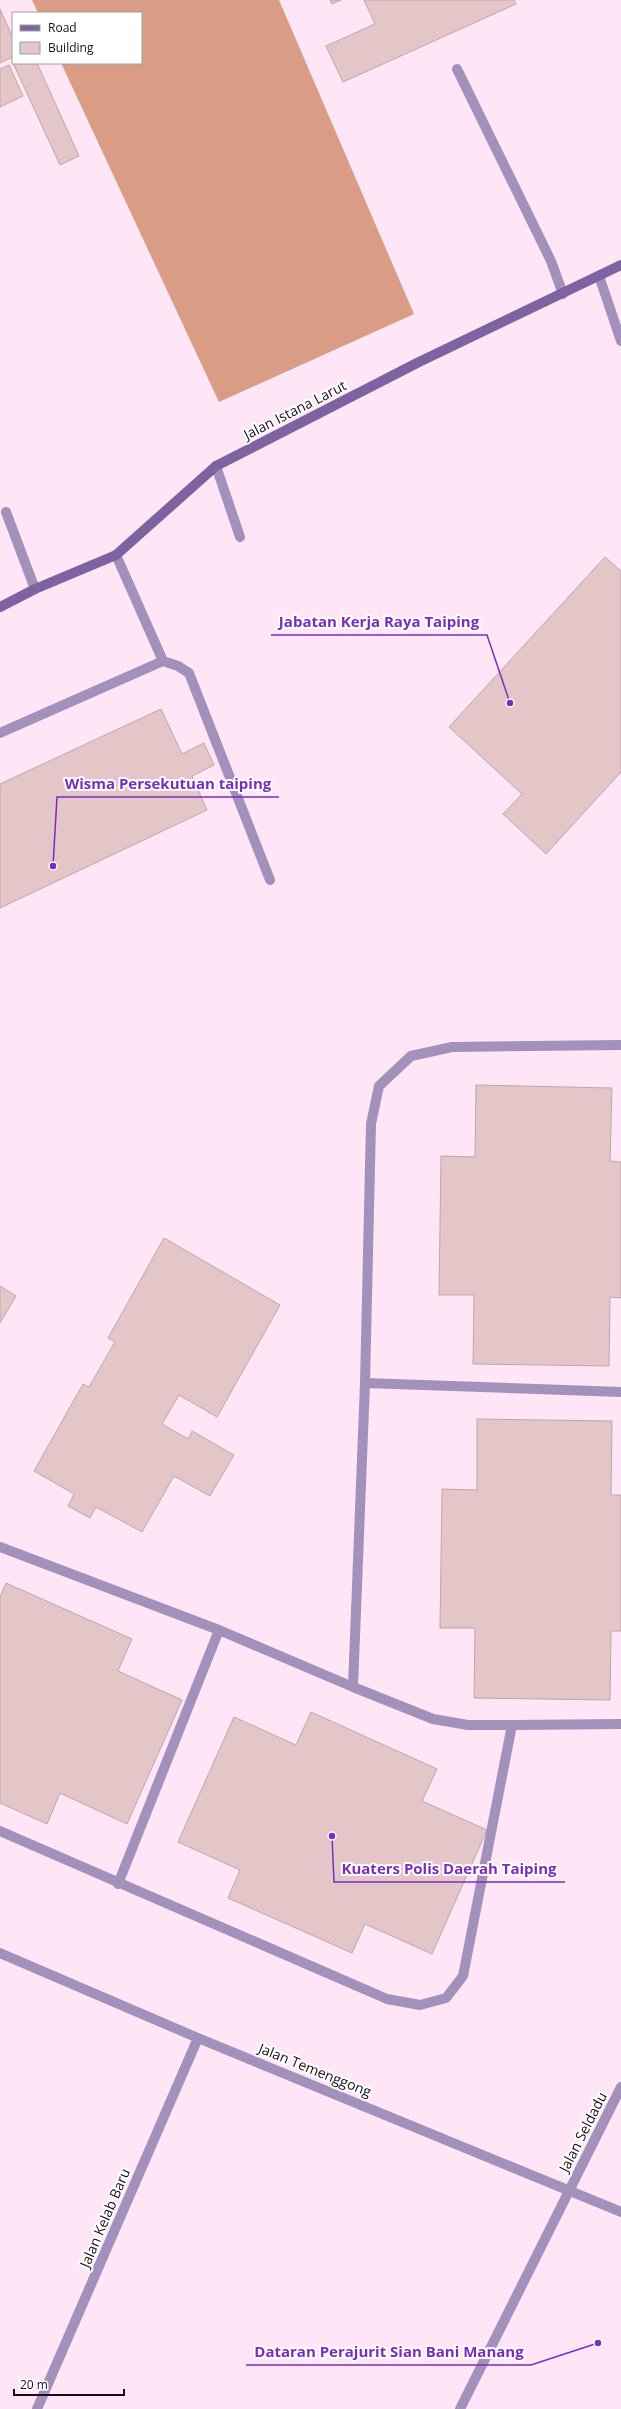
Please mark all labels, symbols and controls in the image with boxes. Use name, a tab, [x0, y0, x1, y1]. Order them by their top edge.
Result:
legend	[12, 12, 142, 64]
text: Road	[48, 19, 77, 36]
text: Building	[48, 39, 94, 56]
street label: Jalan Istana Larut	[238, 375, 349, 445]
callout: Jabatan Kerja Raya Taiping	[271, 608, 487, 635]
text: Jabatan Kerja Raya Taiping	[277, 611, 480, 631]
callout: Wisma Persekutuan taiping	[57, 770, 279, 797]
text: Wisma Persekutuan taiping	[65, 773, 272, 793]
callout: Kuaters Polis Daerah Taiping	[334, 1855, 565, 1882]
text: Kuaters Polis Daerah Taiping	[341, 1858, 557, 1878]
street label: Jalan Temenggong	[254, 2038, 375, 2101]
street label: Jalan Seldadu	[553, 2088, 611, 2177]
street label: Jalan Kelab Baru	[74, 2165, 134, 2272]
callout: Dataran Perajurit Sian Bani Manang	[246, 2338, 531, 2365]
text: Dataran Perajurit Sian Bani Manang	[254, 2341, 524, 2361]
scale bar	[14, 2371, 124, 2397]
text: 20 m	[20, 2376, 48, 2393]

